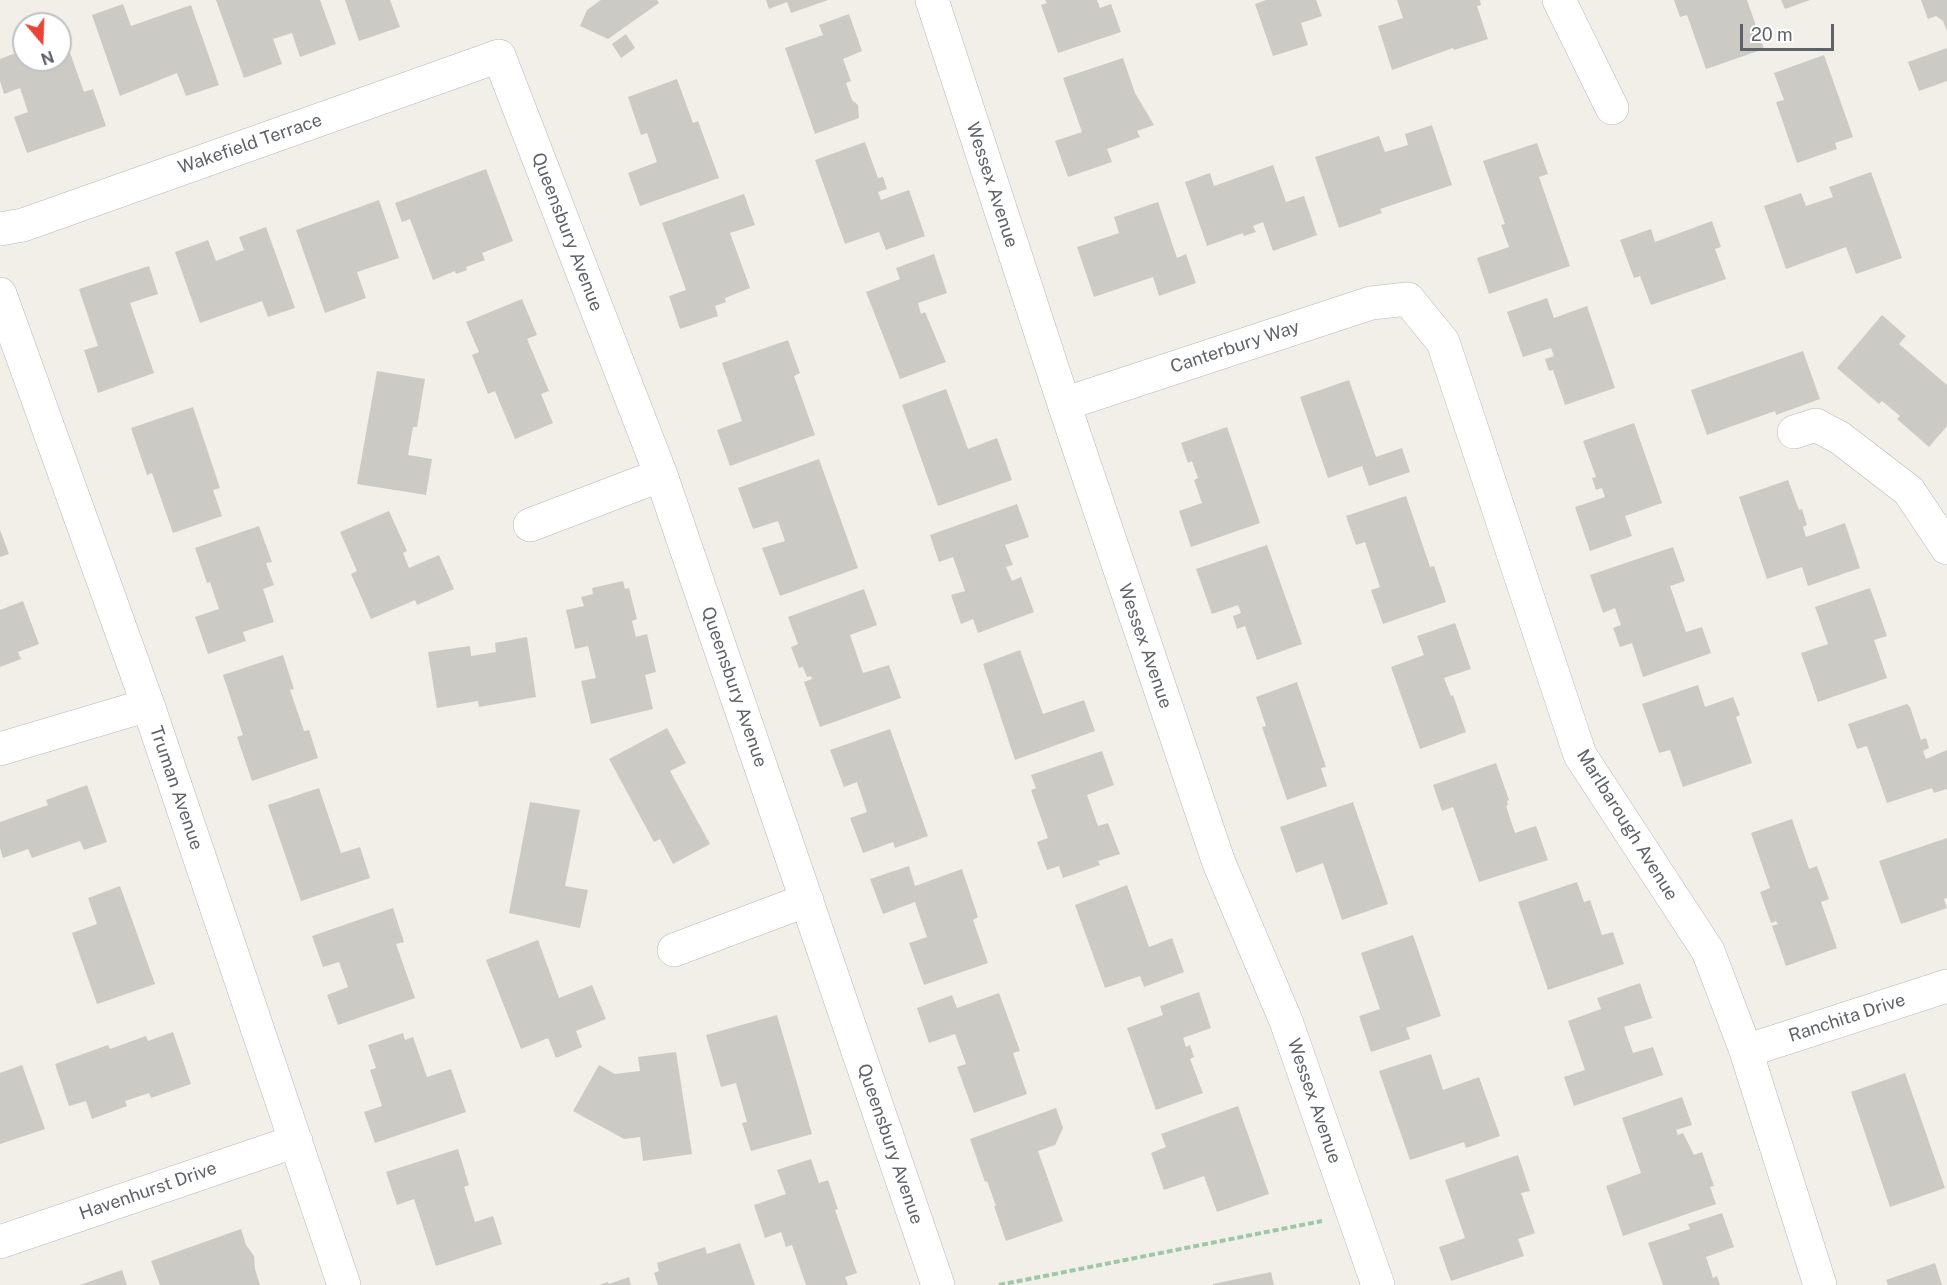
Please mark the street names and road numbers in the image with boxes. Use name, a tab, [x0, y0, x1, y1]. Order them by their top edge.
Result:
street label: Wakefield Terrace	[175, 109, 325, 179]
street label: Wessex Avenue	[962, 120, 1022, 250]
street label: Queensbury Avenue	[527, 150, 607, 314]
street label: Canterbury Way	[1168, 316, 1302, 378]
street label: Wessex Avenue	[1114, 581, 1176, 711]
street label: Queensbury Avenue	[696, 604, 772, 770]
street label: Truman Avenue	[145, 723, 207, 853]
street label: Marlbarough Avenue	[1572, 745, 1682, 905]
street label: Ranchita Drive	[1786, 989, 1908, 1047]
street label: Wessex Avenue	[1283, 1036, 1345, 1166]
street label: Queensbury Avenue	[852, 1061, 928, 1227]
street label: Havenhurst Drive	[76, 1157, 220, 1225]

